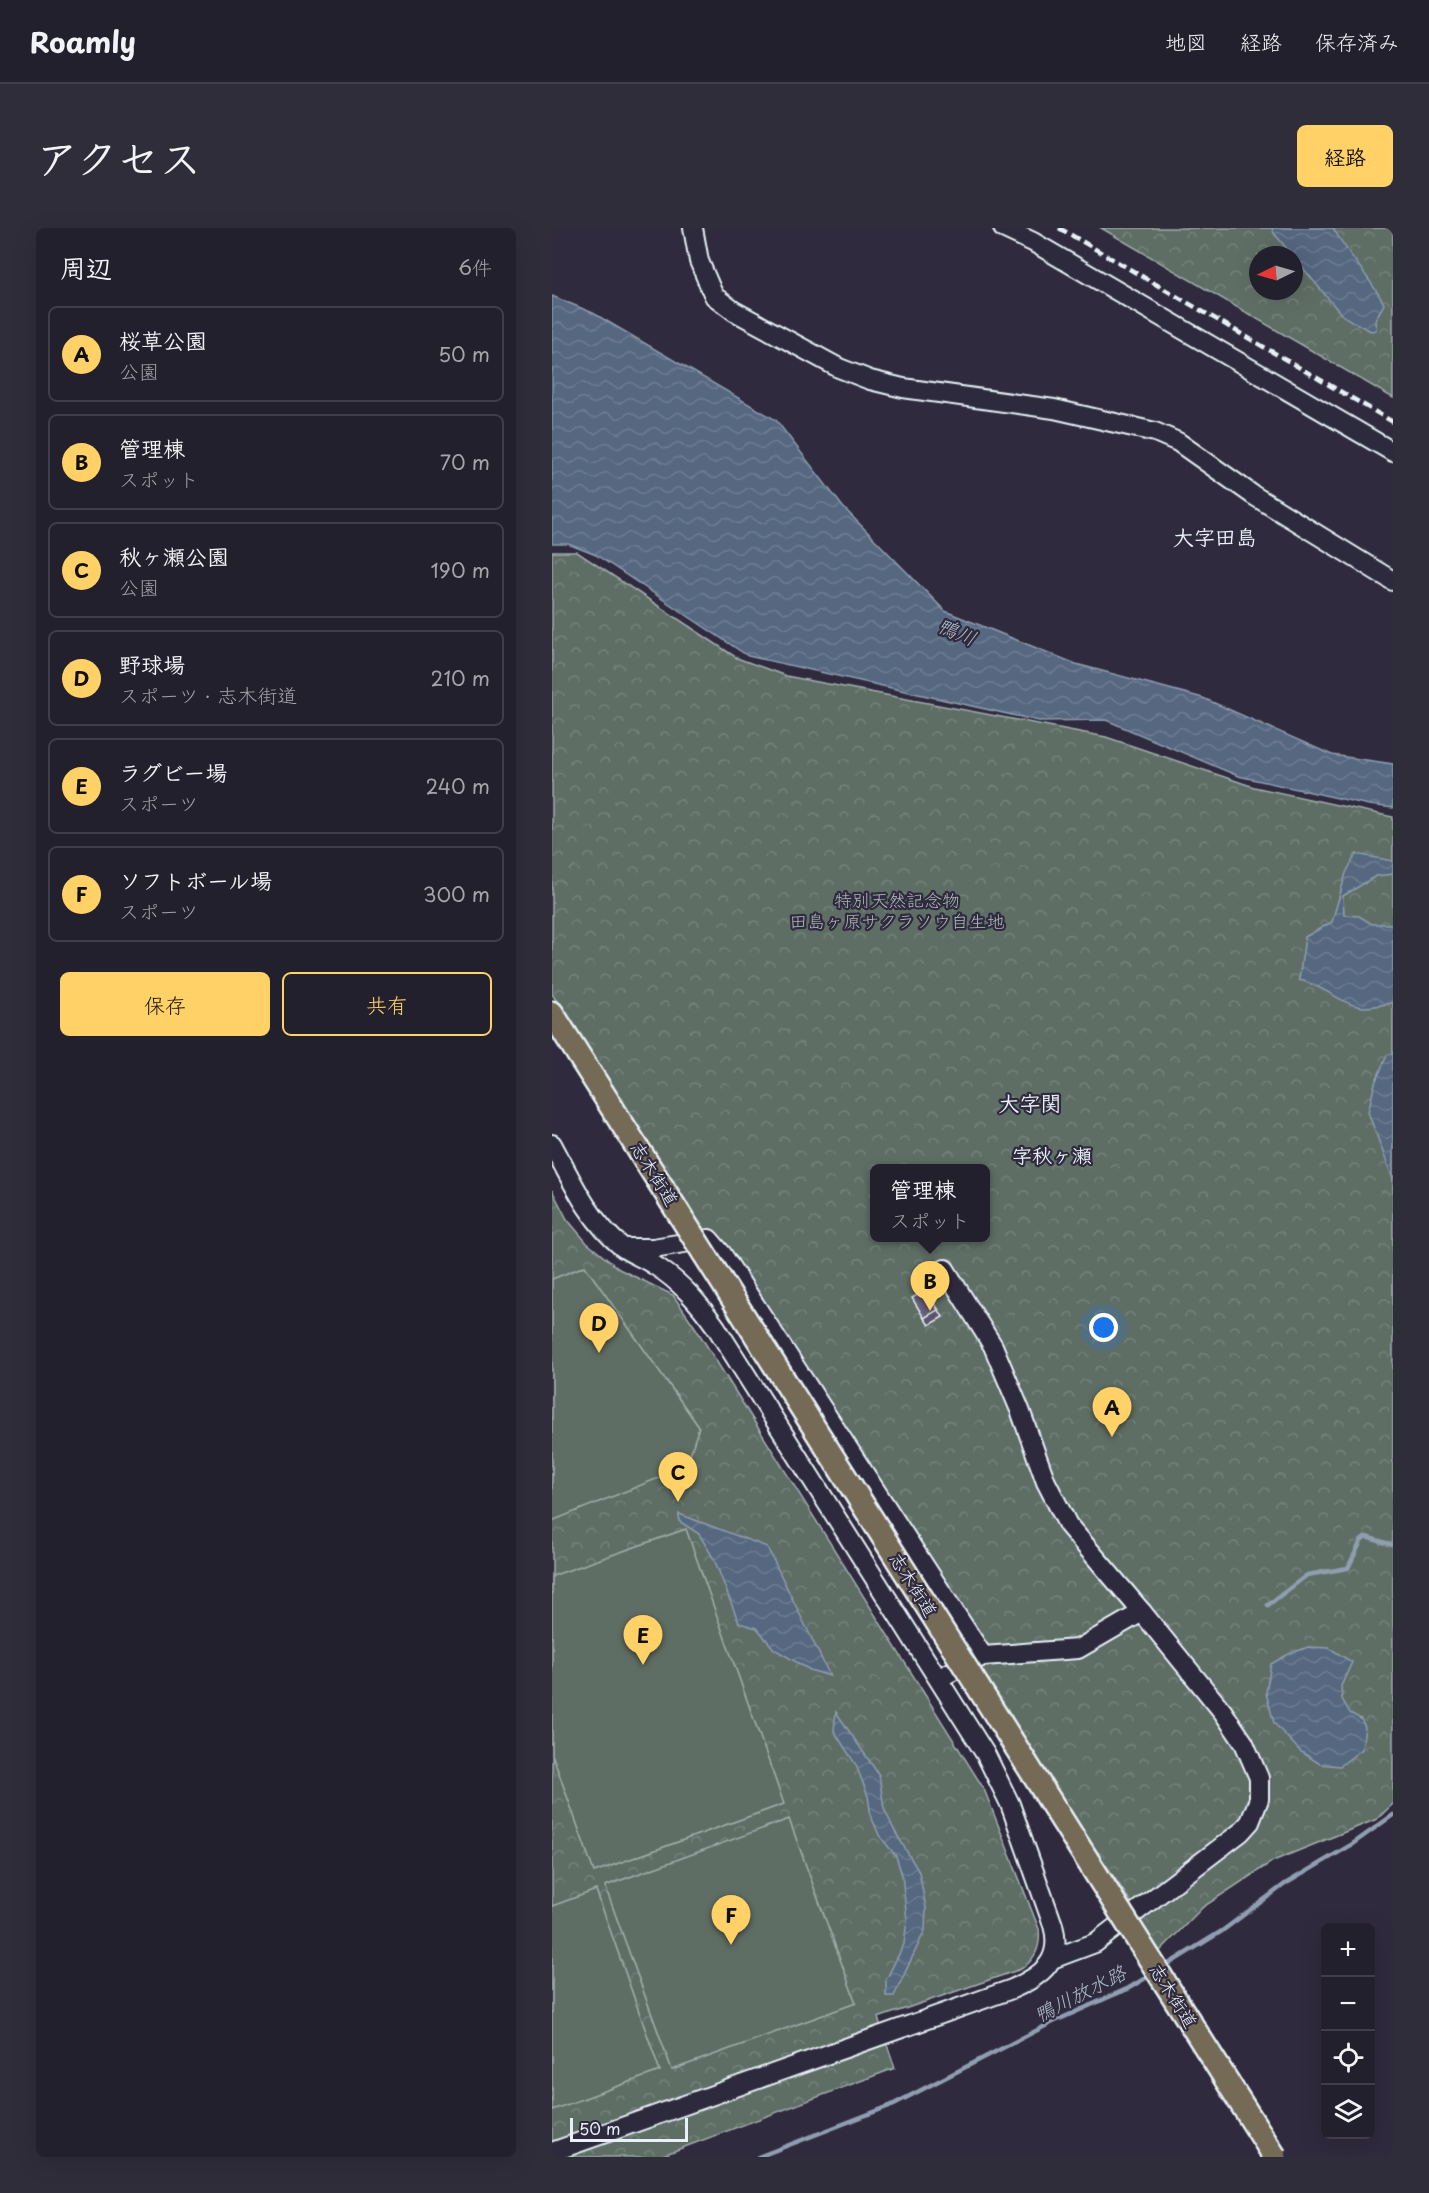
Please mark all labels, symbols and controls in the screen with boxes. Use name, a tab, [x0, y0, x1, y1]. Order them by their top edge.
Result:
text: Roamly	[30, 20, 136, 63]
text: 地図	[1165, 25, 1207, 57]
text: 経路	[1240, 25, 1282, 57]
text: 保存済み	[1315, 25, 1399, 57]
text: アクセス	[36, 125, 201, 188]
button: 経路	[1297, 125, 1393, 187]
north arrow	[1249, 246, 1303, 300]
text: 周辺	[60, 248, 112, 287]
text: 6件	[458, 252, 492, 282]
text: 桜草公園	[119, 323, 207, 356]
text: A	[74, 339, 89, 369]
text: 50 m	[438, 339, 490, 369]
text: 公園	[119, 356, 159, 386]
text: 管理棟	[119, 431, 185, 464]
text: B	[75, 447, 88, 477]
text: 70 m	[440, 447, 490, 477]
text: スポット	[119, 464, 199, 494]
district label: 大字田島	[1173, 520, 1257, 552]
text: 秋ヶ瀬公園	[119, 539, 229, 572]
text: C	[74, 555, 89, 585]
text: 190 m	[431, 555, 490, 585]
text: 公園	[119, 572, 159, 602]
water label: 鴨川	[933, 609, 982, 653]
text: 野球場	[119, 647, 185, 680]
text: D	[74, 663, 89, 693]
text: 210 m	[431, 663, 490, 693]
text: スポーツ · 志木街道	[119, 680, 297, 710]
text: ラグビー場	[119, 755, 227, 788]
text: E	[75, 771, 88, 801]
text: 240 m	[425, 771, 490, 801]
text: スポーツ	[119, 788, 199, 818]
text: ソフトボール場	[119, 863, 272, 896]
text: F	[76, 879, 87, 909]
text: 300 m	[423, 879, 490, 909]
park label: 特別天然記念物 田島ヶ原サクラソウ自生地	[789, 886, 1005, 934]
text: スポーツ	[119, 896, 199, 926]
button: 保存	[60, 972, 270, 1036]
button: 共有	[282, 972, 492, 1036]
district label: 大字関	[999, 1086, 1062, 1118]
street label: 志木街道	[625, 1136, 686, 1211]
district label: 字秋ヶ瀬	[1012, 1140, 1092, 1170]
popup	[870, 1164, 990, 1242]
text: 管理棟	[890, 1172, 956, 1205]
text: スポット	[890, 1205, 970, 1235]
pin: B	[910, 1262, 950, 1311]
pin: D	[580, 1304, 618, 1353]
your location	[1089, 1313, 1118, 1342]
pin: A	[1092, 1388, 1132, 1437]
pin: C	[658, 1452, 698, 1502]
street label: 志木街道	[884, 1547, 945, 1622]
pin: E	[624, 1616, 662, 1665]
pin: F	[712, 1896, 750, 1945]
map controls	[1321, 1923, 1375, 2139]
button: +	[1321, 1923, 1375, 1977]
water label: 鴨川放水路	[1028, 1957, 1132, 2029]
street label: 志木街道	[1144, 1958, 1205, 2033]
button: −	[1321, 1977, 1375, 2031]
button: locate	[1321, 2031, 1375, 2085]
button: layers	[1321, 2085, 1375, 2139]
scale bar	[570, 2115, 688, 2142]
text: 50 m	[579, 2116, 620, 2140]

